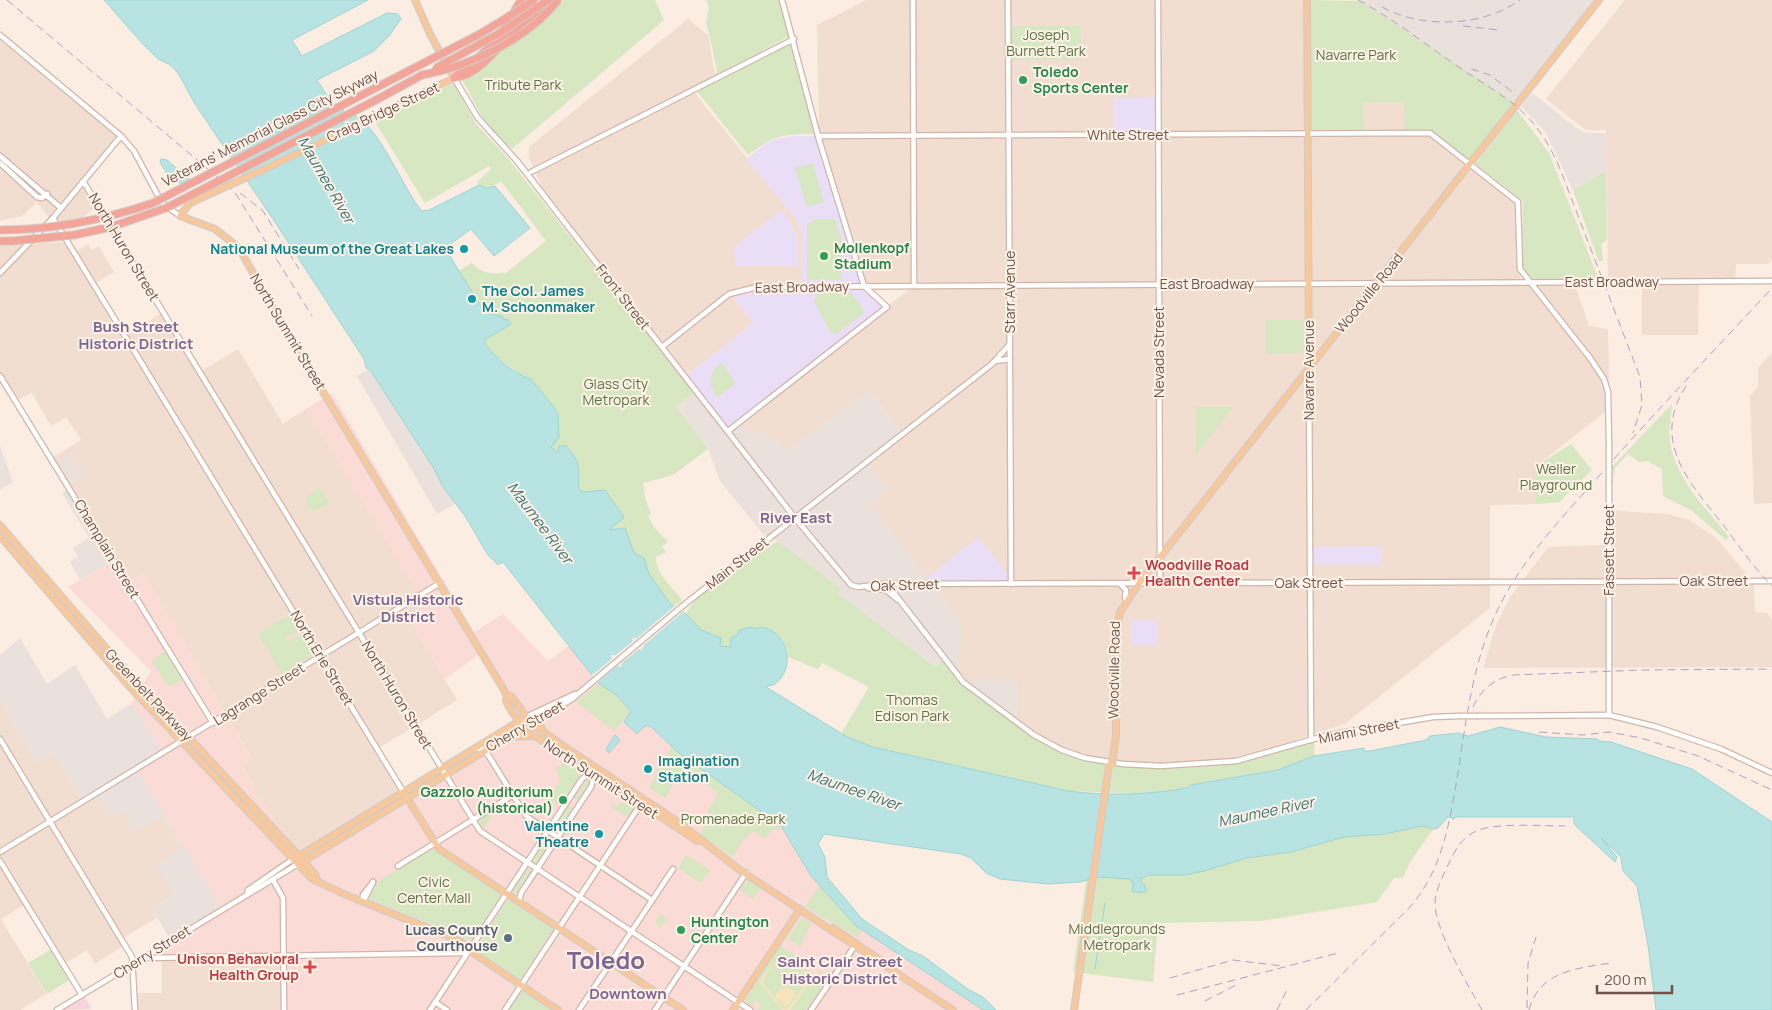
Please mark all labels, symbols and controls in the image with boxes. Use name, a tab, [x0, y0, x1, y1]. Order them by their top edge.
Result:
park label: Joseph Burnett Park	[1006, 25, 1087, 60]
park label: Navarre Park	[1316, 45, 1397, 64]
place label: Toledo Sports Center	[1033, 62, 1129, 97]
street label: Veterans' Memorial Glass City Skyway	[158, 64, 382, 191]
marker: Toledo Sports Center	[1017, 74, 1029, 86]
park label: Tribute Park	[485, 75, 562, 94]
street label: Craig Bridge Street	[323, 77, 443, 146]
street label: White Street	[1087, 125, 1169, 144]
water label: Maumee River	[293, 132, 361, 229]
street label: North Huron Street	[85, 189, 164, 305]
place label: Mollenkopf Stadium	[834, 238, 910, 273]
place label: National Museum of the Great Lakes	[210, 239, 454, 258]
marker: National Museum of the Great Lakes	[458, 243, 470, 255]
street label: Woodville Road	[1330, 249, 1407, 337]
marker: Mollenkopf Stadium	[818, 250, 830, 262]
street label: Starr Avenue	[1000, 251, 1019, 333]
street label: Front Street	[592, 260, 655, 334]
street label: North Summit Street	[246, 270, 331, 394]
street label: East Broadway	[1565, 272, 1660, 291]
street label: East Broadway	[1160, 274, 1255, 293]
street label: East Broadway	[755, 276, 850, 297]
place label: The Col. James M. Schoonmaker	[482, 281, 596, 316]
marker: The Col. James M. Schoonmaker	[466, 293, 478, 305]
street label: Nevada Street	[1149, 306, 1168, 398]
district label: Bush Street Historic District	[79, 316, 193, 354]
street label: Navarre Avenue	[1299, 320, 1318, 420]
park label: Glass City Metropark	[583, 374, 650, 409]
park label: Weller Playground	[1520, 459, 1592, 494]
water label: Maumee River	[503, 477, 580, 570]
street label: Champlain Street	[70, 495, 145, 602]
street label: Fassett Street	[1599, 504, 1618, 596]
district label: River East	[760, 507, 832, 528]
street label: Main Street	[701, 532, 772, 593]
place label: Woodville Road Health Center	[1145, 555, 1249, 590]
marker: Woodville Road Health Center	[1127, 566, 1141, 580]
street label: Oak Street	[1680, 571, 1749, 590]
street label: Oak Street	[1275, 573, 1344, 592]
street label: Oak Street	[870, 574, 940, 595]
district label: Vistula Historic District	[353, 589, 464, 627]
street label: North Erie Street	[286, 607, 359, 709]
street label: Woodville Road	[1103, 621, 1124, 719]
street label: North Huron Street	[358, 637, 437, 753]
street label: Greenbelt Parkway	[101, 644, 198, 746]
street label: Lagrange Street	[209, 658, 308, 729]
park label: Thomas Edison Park	[875, 690, 950, 725]
street label: Cherry Street	[482, 695, 568, 756]
street label: Miami Street	[1317, 713, 1401, 748]
street label: North Summit Street	[540, 734, 663, 823]
place label: Imagination Station	[658, 751, 739, 786]
marker: Imagination Station	[642, 763, 654, 775]
water label: Maumee River	[805, 764, 906, 816]
place label: Gazzolo Auditorium (historical)	[420, 782, 553, 817]
water label: Maumee River	[1216, 791, 1318, 832]
marker: Gazzolo Auditorium (historical)	[557, 794, 569, 806]
park label: Promenade Park	[681, 809, 786, 828]
place label: Valentine Theatre	[525, 816, 589, 851]
marker: Valentine Theatre	[593, 828, 605, 840]
park label: Civic Center Mall	[397, 872, 471, 907]
place label: Huntington Center	[691, 912, 769, 947]
park label: Middlegrounds Metropark	[1069, 919, 1165, 954]
street label: Cherry Street	[109, 920, 194, 983]
place label: Lucas County Courthouse	[405, 920, 498, 955]
marker: Huntington Center	[675, 924, 687, 936]
marker: Lucas County Courthouse	[502, 932, 514, 944]
district label: Toledo	[567, 943, 645, 976]
place label: Unison Behavioral Health Group	[177, 949, 299, 984]
district label: Saint Clair Street Historic District	[777, 951, 903, 989]
marker: Unison Behavioral Health Group	[303, 960, 317, 974]
scale bar	[1597, 962, 1672, 994]
text: 200 m	[1604, 969, 1647, 990]
district label: Downtown	[589, 983, 667, 1004]

